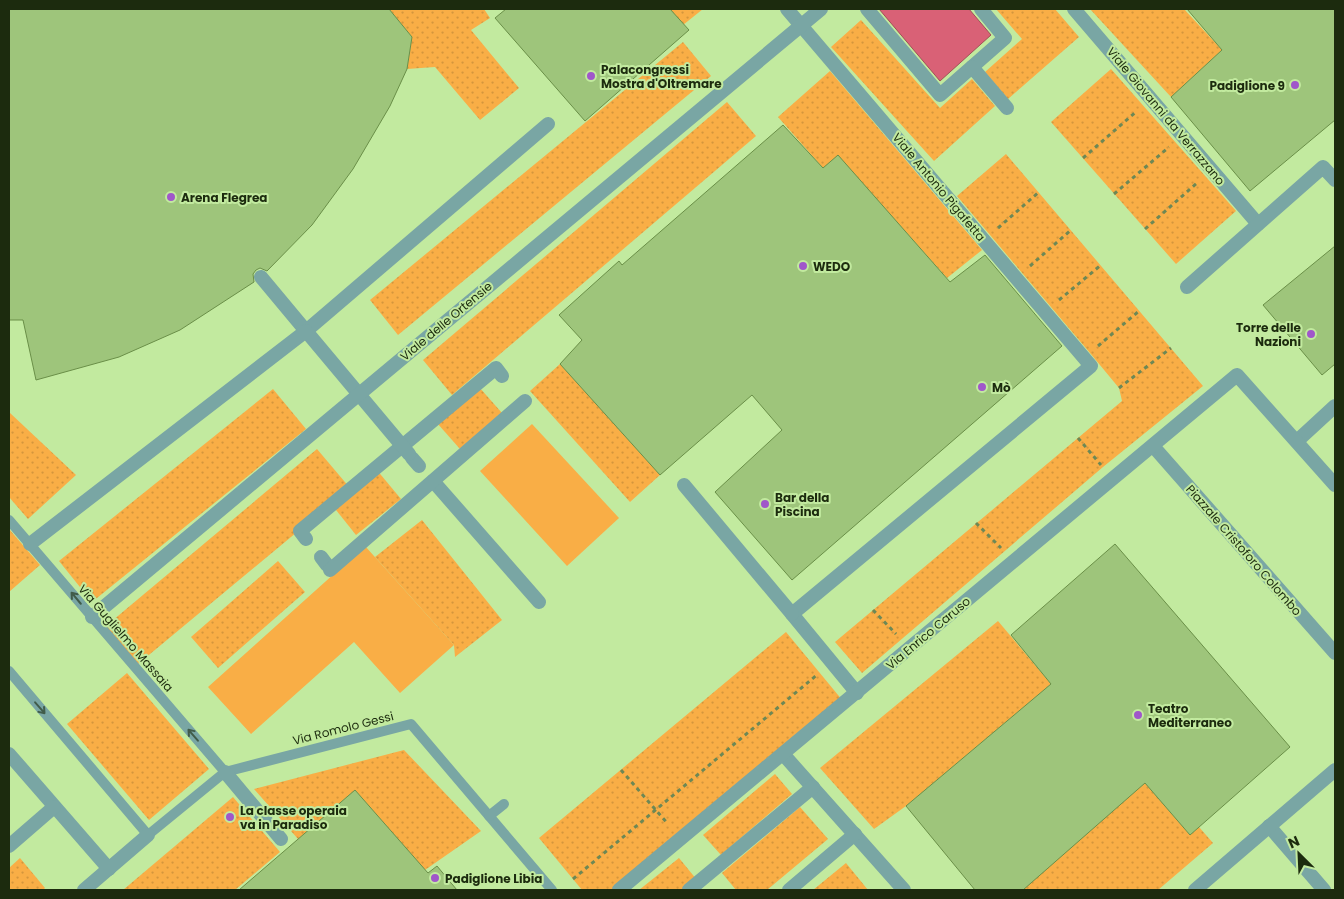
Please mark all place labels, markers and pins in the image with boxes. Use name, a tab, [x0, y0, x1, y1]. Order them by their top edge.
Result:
place label: Palacongressi Mostra d'Oltremare	[601, 61, 722, 92]
marker: Palacongressi Mostra d'Oltremare	[585, 70, 597, 82]
place label: Padiglione 9	[1209, 77, 1285, 94]
marker: Padiglione 9	[1289, 79, 1301, 91]
place label: Arena Flegrea	[181, 189, 267, 206]
marker: Arena Flegrea	[165, 191, 177, 203]
place label: WEDO	[813, 258, 851, 275]
marker: WEDO	[797, 260, 809, 272]
place label: Torre delle Nazioni	[1236, 319, 1302, 350]
marker: Torre delle Nazioni	[1305, 328, 1317, 340]
place label: Mò	[992, 379, 1011, 396]
marker: Mò	[976, 381, 988, 393]
place label: Bar della Piscina	[775, 489, 830, 520]
marker: Bar della Piscina	[759, 498, 771, 510]
place label: Teatro Mediterraneo	[1148, 700, 1232, 731]
marker: Teatro Mediterraneo	[1132, 709, 1144, 721]
place label: La classe operaia va in Paradiso	[240, 802, 347, 833]
marker: La classe operaia va in Paradiso	[224, 811, 236, 823]
place label: Padiglione Libia	[445, 870, 542, 887]
marker: Padiglione Libia	[429, 872, 441, 884]

